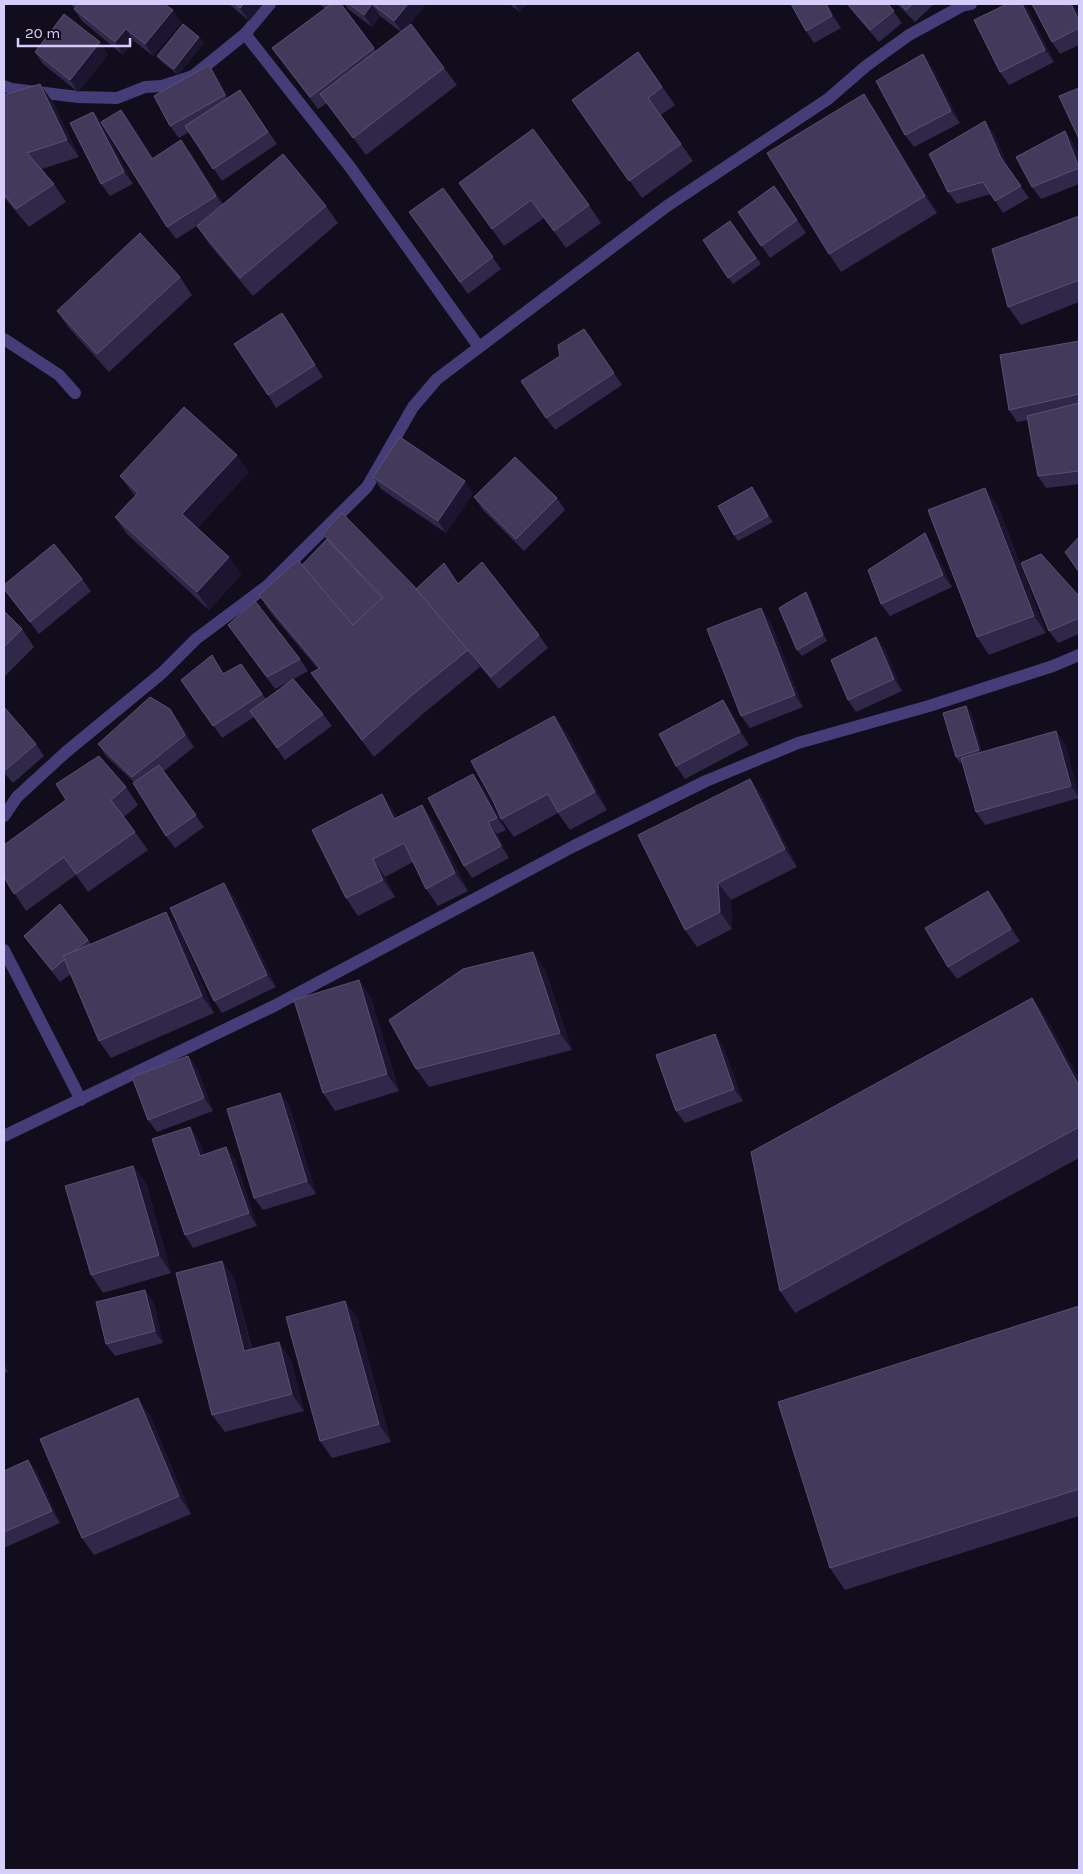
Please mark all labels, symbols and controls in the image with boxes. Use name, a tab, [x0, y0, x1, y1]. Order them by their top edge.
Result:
scale bar	[18, 15, 130, 47]
text: 20 m	[25, 24, 60, 42]

